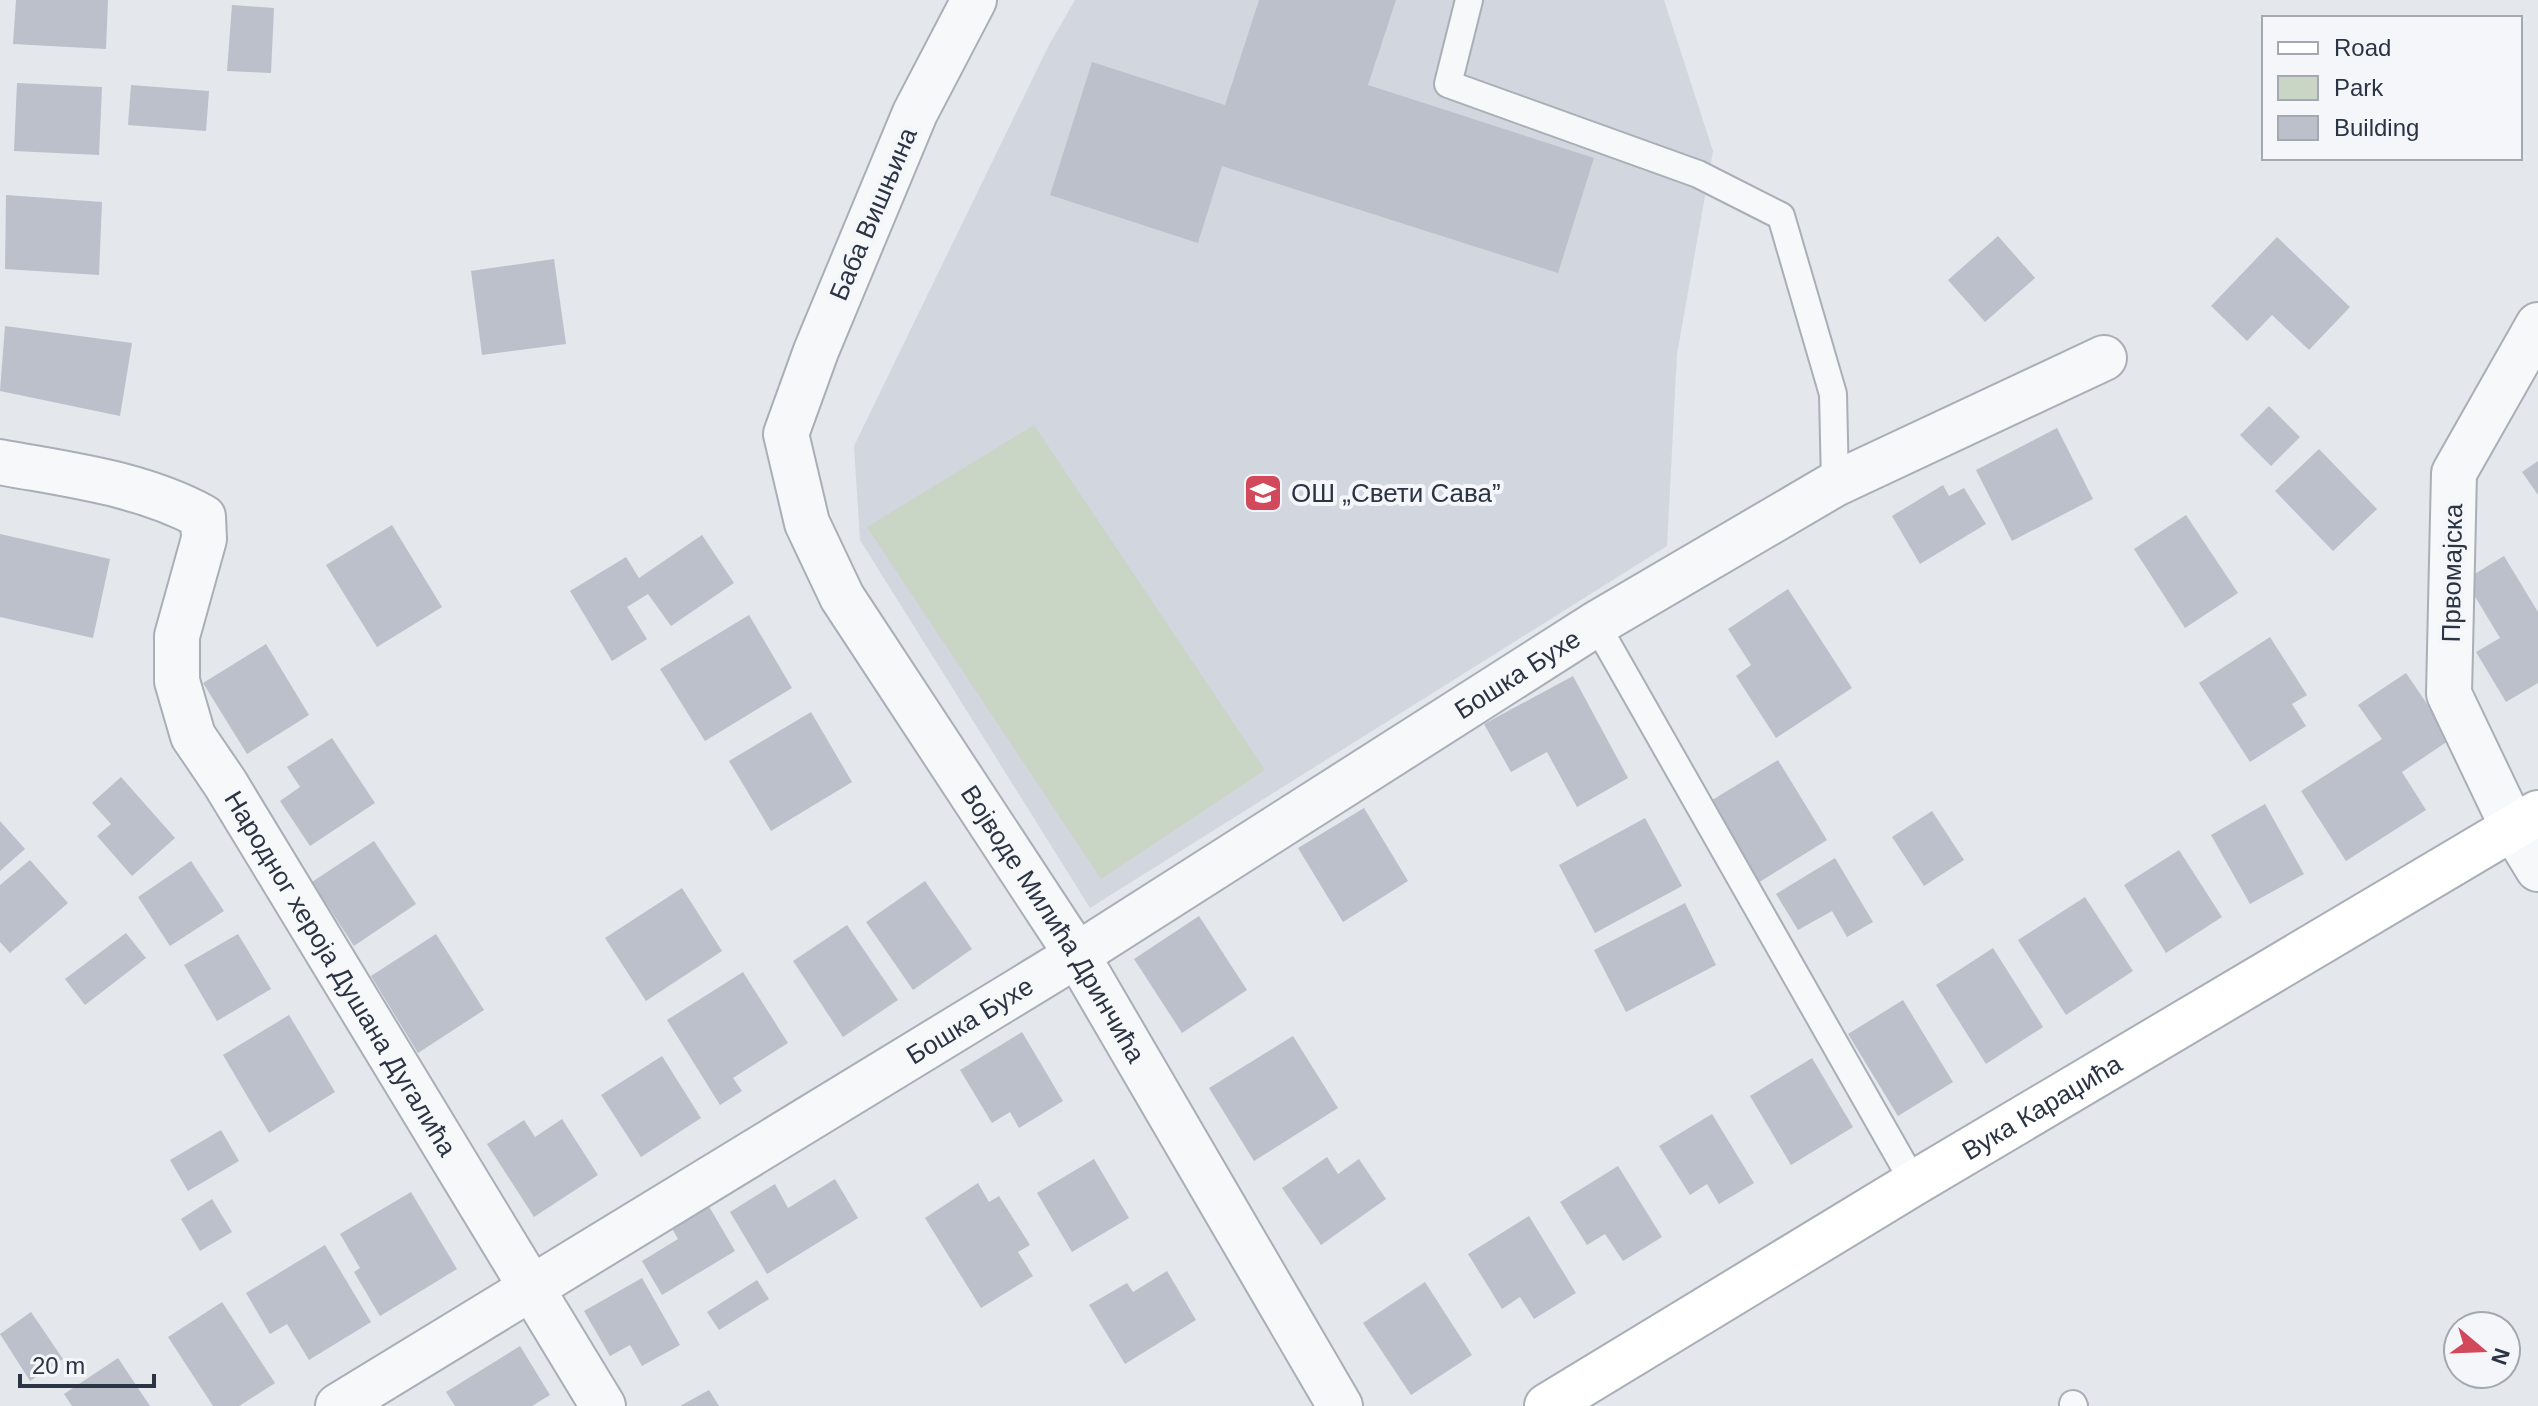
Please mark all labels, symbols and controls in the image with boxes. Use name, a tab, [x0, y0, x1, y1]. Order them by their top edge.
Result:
legend	[2262, 16, 2522, 160]
text: Road	[2334, 34, 2391, 61]
text: Park	[2334, 74, 2384, 101]
text: Building	[2334, 114, 2419, 141]
street label: Баба Вишњина	[823, 123, 923, 305]
school or university icon: ОШ „Свети Сава”	[1242, 472, 1284, 514]
place label: ОШ „Свети Сава”	[1291, 478, 1501, 508]
street label: Првомајска	[2436, 503, 2468, 643]
street label: Бошка Бухе	[1449, 623, 1586, 725]
street label: Војводе Милића Дринчића	[955, 780, 1152, 1068]
street label: Народног хероја Душана Дугалића	[218, 785, 463, 1162]
street label: Бошка Бухе	[901, 971, 1038, 1070]
street label: Вука Караџића	[1957, 1048, 2127, 1166]
north arrow	[2442, 1310, 2522, 1390]
scale bar	[20, 1338, 154, 1388]
text: N	[2486, 1345, 2515, 1368]
text: 20 m	[32, 1352, 85, 1379]

